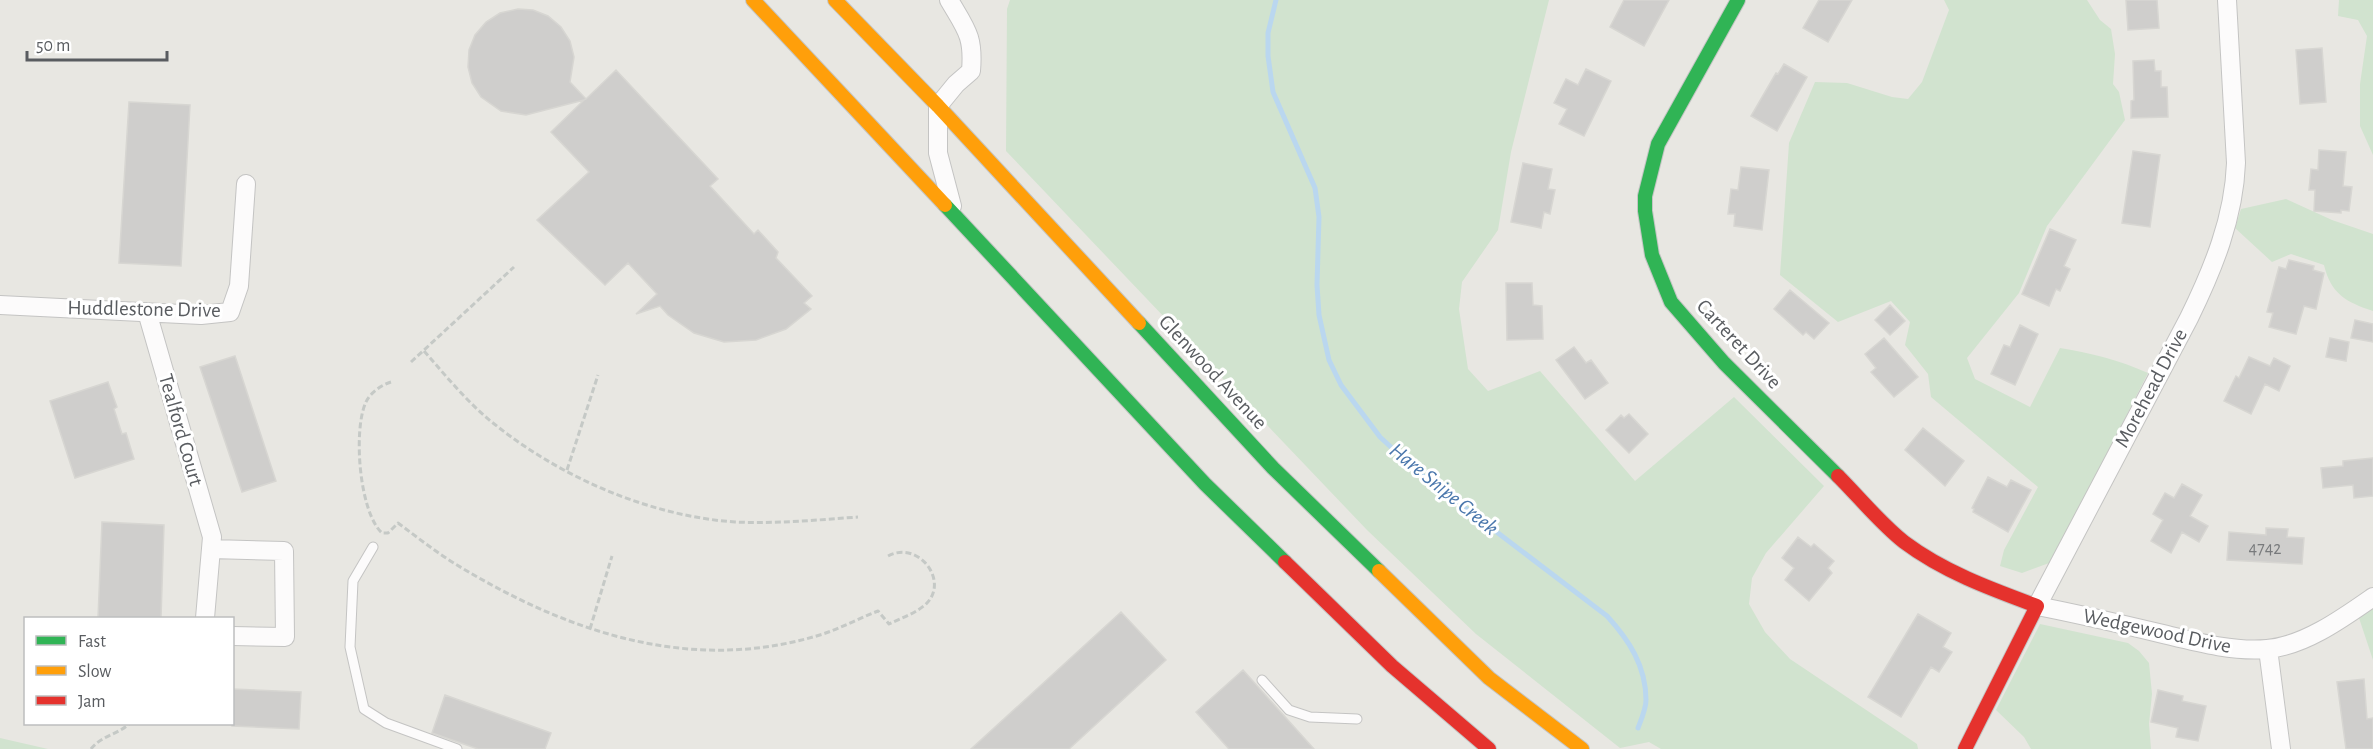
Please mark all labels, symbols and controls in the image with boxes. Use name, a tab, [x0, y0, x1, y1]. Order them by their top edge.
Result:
scale bar	[27, 24, 166, 62]
text: 50 m	[36, 37, 70, 55]
street label: Carteret Drive	[1693, 295, 1785, 393]
street label: Huddlestone Drive	[67, 297, 221, 321]
street label: Glenwood Avenue	[1155, 311, 1271, 433]
street label: Morehead Drive	[2111, 325, 2191, 451]
street label: Tealford Court	[155, 372, 207, 489]
water label: Hare Snipe Creek	[1385, 439, 1502, 540]
house number: 4742	[2248, 540, 2282, 558]
street label: Wedgewood Drive	[2081, 605, 2233, 657]
legend	[24, 617, 234, 725]
text: Fast	[78, 633, 106, 651]
text: Slow	[78, 663, 111, 681]
text: Jam	[78, 693, 106, 711]

